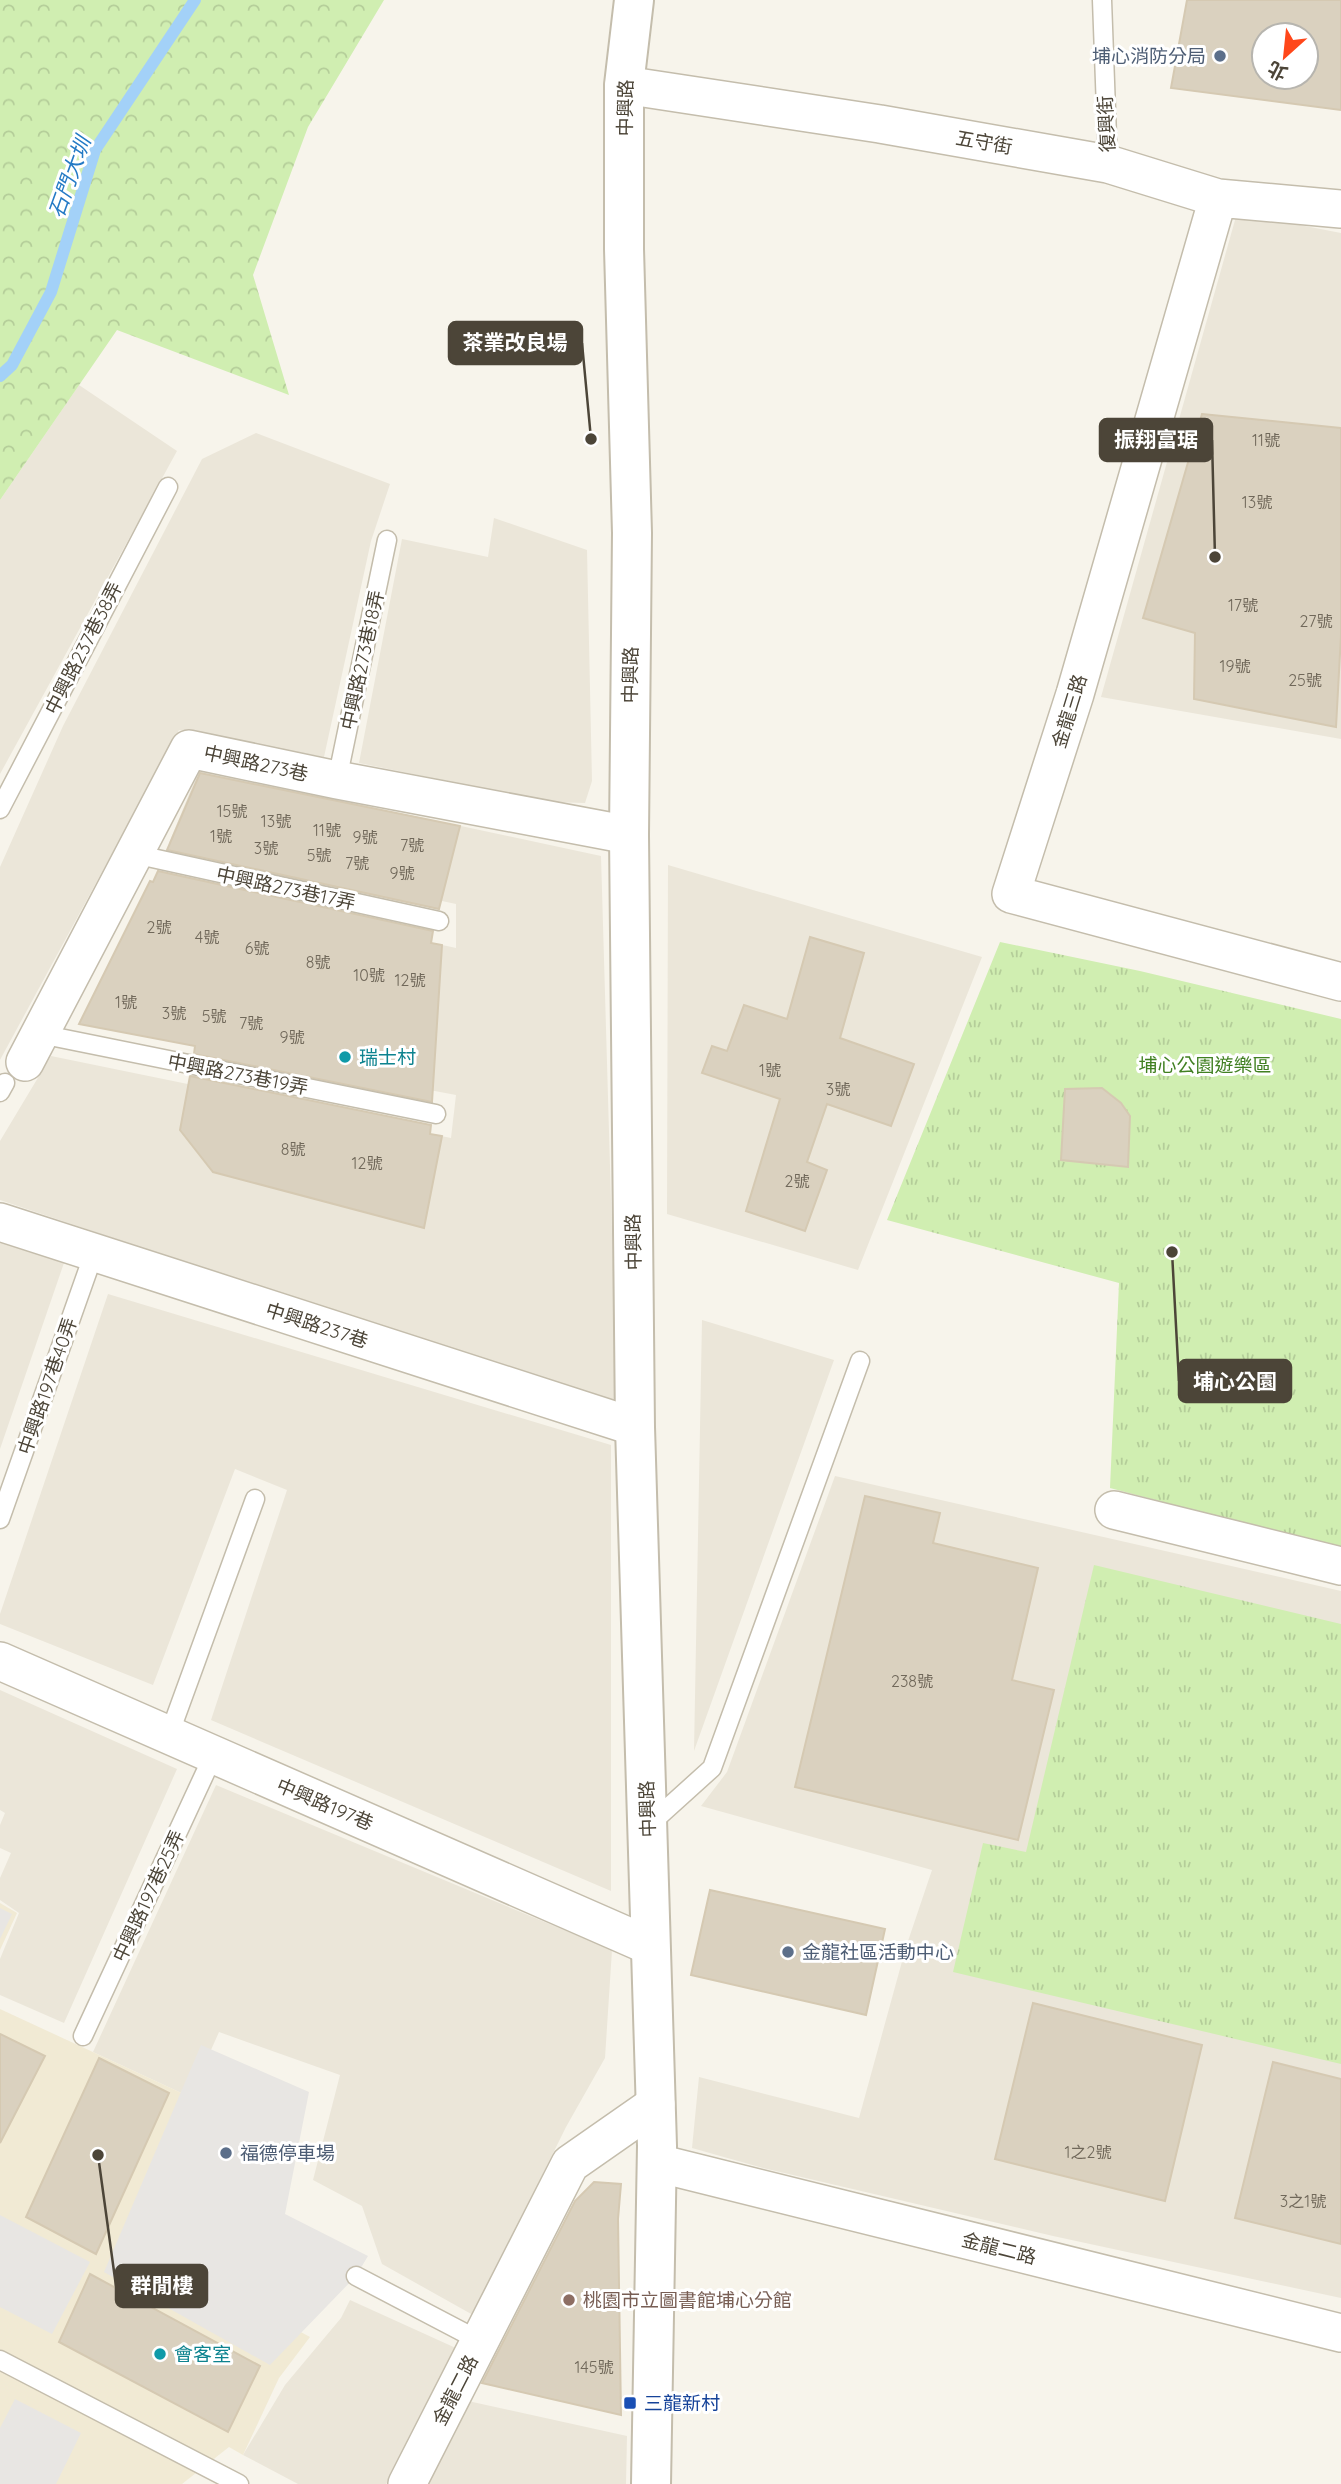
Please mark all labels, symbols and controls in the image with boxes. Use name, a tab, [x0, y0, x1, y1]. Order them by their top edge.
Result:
north arrow	[1250, 21, 1320, 91]
place label: 埔心消防分局	[1092, 44, 1206, 68]
marker: 埔心消防分局	[1212, 48, 1228, 64]
text: 北	[1263, 56, 1291, 86]
street label: 中興路	[613, 79, 637, 137]
street label: 復興街	[1093, 95, 1119, 153]
street label: 五守街	[954, 125, 1014, 159]
water label: 石門大圳	[42, 130, 97, 221]
callout: 茶業改良場	[449, 322, 582, 364]
text: 茶業改良場	[463, 329, 568, 355]
callout: 振翔富琚	[1100, 419, 1212, 461]
text: 振翔富琚	[1114, 426, 1198, 452]
house number: 11號	[1252, 430, 1280, 450]
house number: 13號	[1242, 492, 1272, 512]
street label: 中興路237巷38弄	[39, 578, 127, 718]
street label: 中興路273巷18弄	[335, 588, 389, 732]
house number: 17號	[1228, 595, 1258, 615]
house number: 27號	[1300, 611, 1332, 631]
street label: 中興路	[618, 646, 642, 704]
house number: 19號	[1220, 656, 1250, 676]
house number: 25號	[1288, 670, 1322, 690]
street label: 金龍三路	[1046, 671, 1092, 751]
street label: 中興路273巷	[202, 740, 310, 786]
house number: 15號	[217, 801, 247, 821]
house number: 13號	[261, 811, 291, 831]
house number: 11號	[313, 820, 341, 840]
house number: 1號	[210, 826, 232, 846]
house number: 9號	[353, 827, 377, 847]
house number: 7號	[400, 835, 424, 855]
house number: 3號	[254, 838, 278, 858]
house number: 5號	[307, 845, 331, 865]
house number: 7號	[345, 853, 369, 873]
street label: 中興路273巷17弄	[214, 862, 358, 914]
house number: 9號	[390, 863, 414, 883]
house number: 2號	[147, 917, 171, 937]
house number: 4號	[195, 927, 219, 947]
house number: 6號	[245, 938, 269, 958]
house number: 8號	[306, 952, 330, 972]
house number: 10號	[353, 965, 385, 985]
house number: 12號	[395, 970, 425, 990]
house number: 1號	[115, 992, 137, 1012]
house number: 3號	[162, 1003, 186, 1023]
house number: 5號	[202, 1006, 226, 1026]
house number: 7號	[239, 1013, 263, 1033]
house number: 9號	[280, 1027, 304, 1047]
place label: 瑞士村	[359, 1045, 416, 1069]
street label: 中興路273巷19弄	[166, 1049, 310, 1099]
marker: 瑞士村	[337, 1049, 353, 1065]
park label: 埔心公園遊樂區	[1138, 1053, 1272, 1077]
house number: 1號	[759, 1060, 781, 1080]
house number: 3號	[826, 1079, 850, 1099]
house number: 8號	[281, 1139, 305, 1159]
house number: 12號	[352, 1153, 382, 1173]
house number: 2號	[785, 1171, 809, 1191]
street label: 中興路	[621, 1213, 645, 1271]
street label: 中興路237巷	[263, 1297, 371, 1353]
street label: 中興路197巷40弄	[12, 1314, 82, 1458]
callout: 埔心公園	[1179, 1360, 1291, 1402]
text: 埔心公園	[1193, 1368, 1277, 1394]
house number: 238號	[891, 1671, 933, 1691]
street label: 中興路197巷	[273, 1773, 377, 1835]
street label: 中興路	[634, 1780, 660, 1838]
street label: 中興路197巷25弄	[107, 1826, 189, 1966]
place label: 金龍社區活動中心	[802, 1940, 954, 1964]
marker: 金龍社區活動中心	[780, 1944, 796, 1960]
place label: 福德停車場	[240, 2141, 335, 2165]
house number: 1之2號	[1065, 2142, 1111, 2162]
marker: 福德停車場	[218, 2145, 234, 2161]
house number: 3之1號	[1280, 2191, 1326, 2211]
street label: 金龍二路	[959, 2227, 1039, 2269]
callout: 群閒樓	[116, 2265, 207, 2307]
text: 群閒樓	[131, 2272, 194, 2298]
place label: 桃園市立圖書館埔心分館	[583, 2288, 792, 2312]
marker: 桃園市立圖書館埔心分館	[561, 2292, 577, 2308]
place label: 會客室	[174, 2342, 231, 2366]
marker: 會客室	[152, 2346, 168, 2362]
street label: 金龍二路	[427, 2351, 483, 2429]
house number: 145號	[575, 2357, 613, 2377]
place label: 三龍新村	[644, 2391, 720, 2415]
marker: 三龍新村	[622, 2395, 638, 2411]

